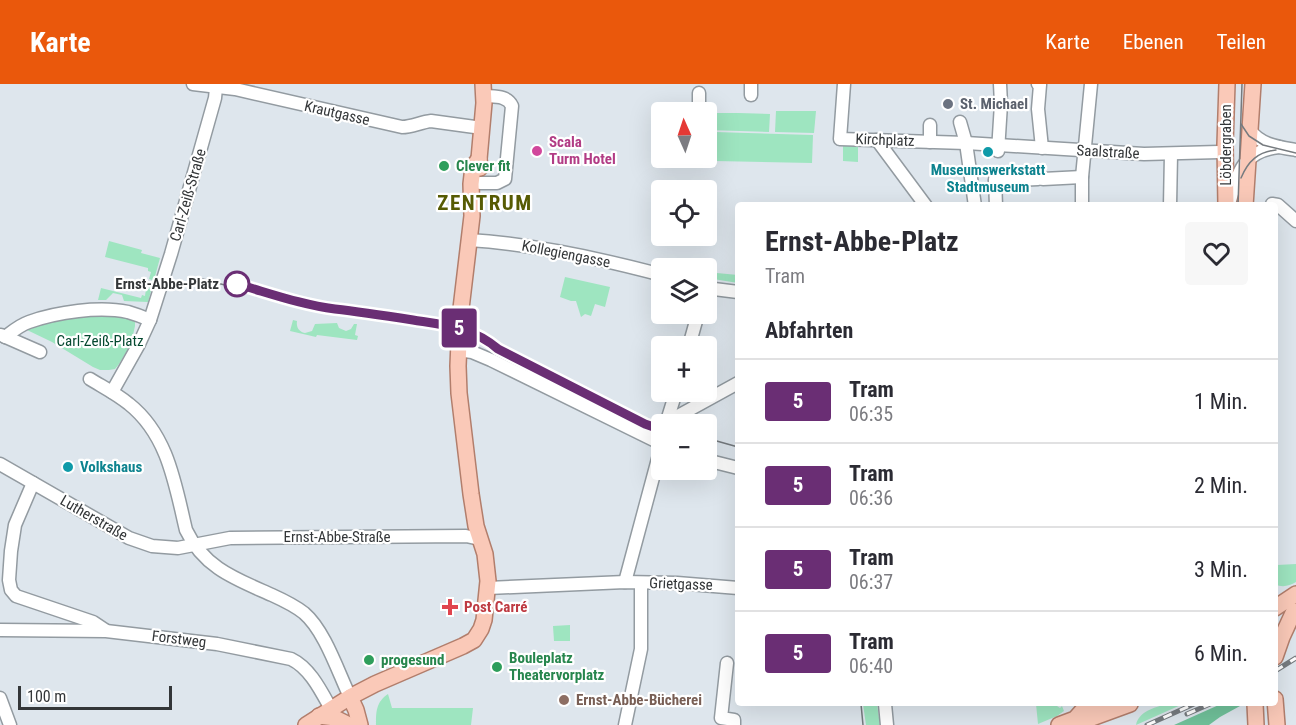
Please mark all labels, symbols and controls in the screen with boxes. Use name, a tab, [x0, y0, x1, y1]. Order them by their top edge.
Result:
text: Karte	[30, 26, 91, 59]
text: Karte	[1045, 30, 1090, 54]
text: Ebenen	[1123, 30, 1184, 54]
text: Teilen	[1217, 30, 1266, 54]
place label: St. Michael	[960, 95, 1028, 113]
street label: Krautgasse	[303, 97, 371, 129]
marker: St. Michael	[941, 97, 955, 111]
north arrow	[651, 102, 717, 168]
map controls	[651, 102, 717, 480]
street label: Löbdergraben	[1217, 104, 1235, 186]
street label: Kirchplatz	[855, 130, 915, 150]
place label: Scala Turm Hotel	[549, 133, 616, 168]
street label: Saalstraße	[1076, 141, 1140, 163]
marker: Scala Turm Hotel	[530, 144, 544, 158]
marker: Museumswerkstatt Stadtmuseum	[981, 145, 995, 159]
street label: Carl-Zeiß-Straße	[166, 147, 210, 243]
place label: Clever fit	[456, 157, 511, 175]
marker: Clever fit	[437, 159, 451, 173]
place label: Museumswerkstatt Stadtmuseum	[931, 161, 1046, 196]
button: locate	[651, 180, 717, 246]
district label: ZENTRUM	[437, 191, 533, 215]
button: heart	[1185, 222, 1248, 285]
text: Ernst-Abbe-Platz	[765, 225, 959, 258]
street label: Kollegiengasse	[520, 237, 612, 271]
button: layers	[651, 258, 717, 324]
text: Tram	[765, 264, 805, 288]
marker: Ernst-Abbe-Platz	[224, 271, 250, 297]
place label: Ernst-Abbe-Platz	[115, 275, 219, 293]
line badge: 5	[440, 308, 478, 348]
text: 5	[454, 316, 464, 340]
text: Abfahrten	[765, 318, 853, 343]
park label: Carl-Zeiß-Platz	[56, 332, 144, 350]
button: +	[651, 336, 717, 402]
text: Tram	[849, 377, 894, 402]
text: 5	[793, 389, 803, 413]
text: 1 Min.	[1194, 389, 1248, 414]
text: 06:35	[849, 402, 893, 426]
button: −	[651, 414, 717, 480]
place label: Volkshaus	[80, 458, 142, 476]
marker: Volkshaus	[61, 460, 75, 474]
text: Tram	[849, 461, 894, 486]
text: 5	[793, 473, 803, 497]
text: 2 Min.	[1194, 473, 1248, 498]
text: 06:36	[849, 486, 893, 510]
street label: Lutherstraße	[57, 491, 131, 545]
street label: Ernst-Abbe-Straße	[283, 528, 391, 546]
text: Tram	[849, 545, 894, 570]
text: 5	[793, 557, 803, 581]
text: 3 Min.	[1194, 557, 1248, 582]
text: 06:37	[849, 570, 893, 594]
street label: Grietgasse	[649, 574, 713, 594]
marker: Post Carré	[441, 598, 459, 616]
place label: Post Carré	[464, 598, 527, 616]
street label: Forstweg	[151, 627, 207, 651]
text: Tram	[849, 629, 894, 654]
text: 5	[793, 641, 803, 665]
text: 6 Min.	[1194, 641, 1248, 666]
place label: Bouleplatz Theatervorplatz	[509, 649, 605, 684]
place label: progesund	[381, 651, 444, 669]
marker: progesund	[362, 653, 376, 667]
text: 06:40	[849, 654, 893, 678]
marker: Bouleplatz Theatervorplatz	[490, 660, 504, 674]
scale bar	[18, 683, 172, 710]
text: 100 m	[27, 687, 66, 706]
place label: Ernst-Abbe-Bücherei	[576, 691, 702, 709]
marker: Ernst-Abbe-Bücherei	[557, 693, 571, 707]

